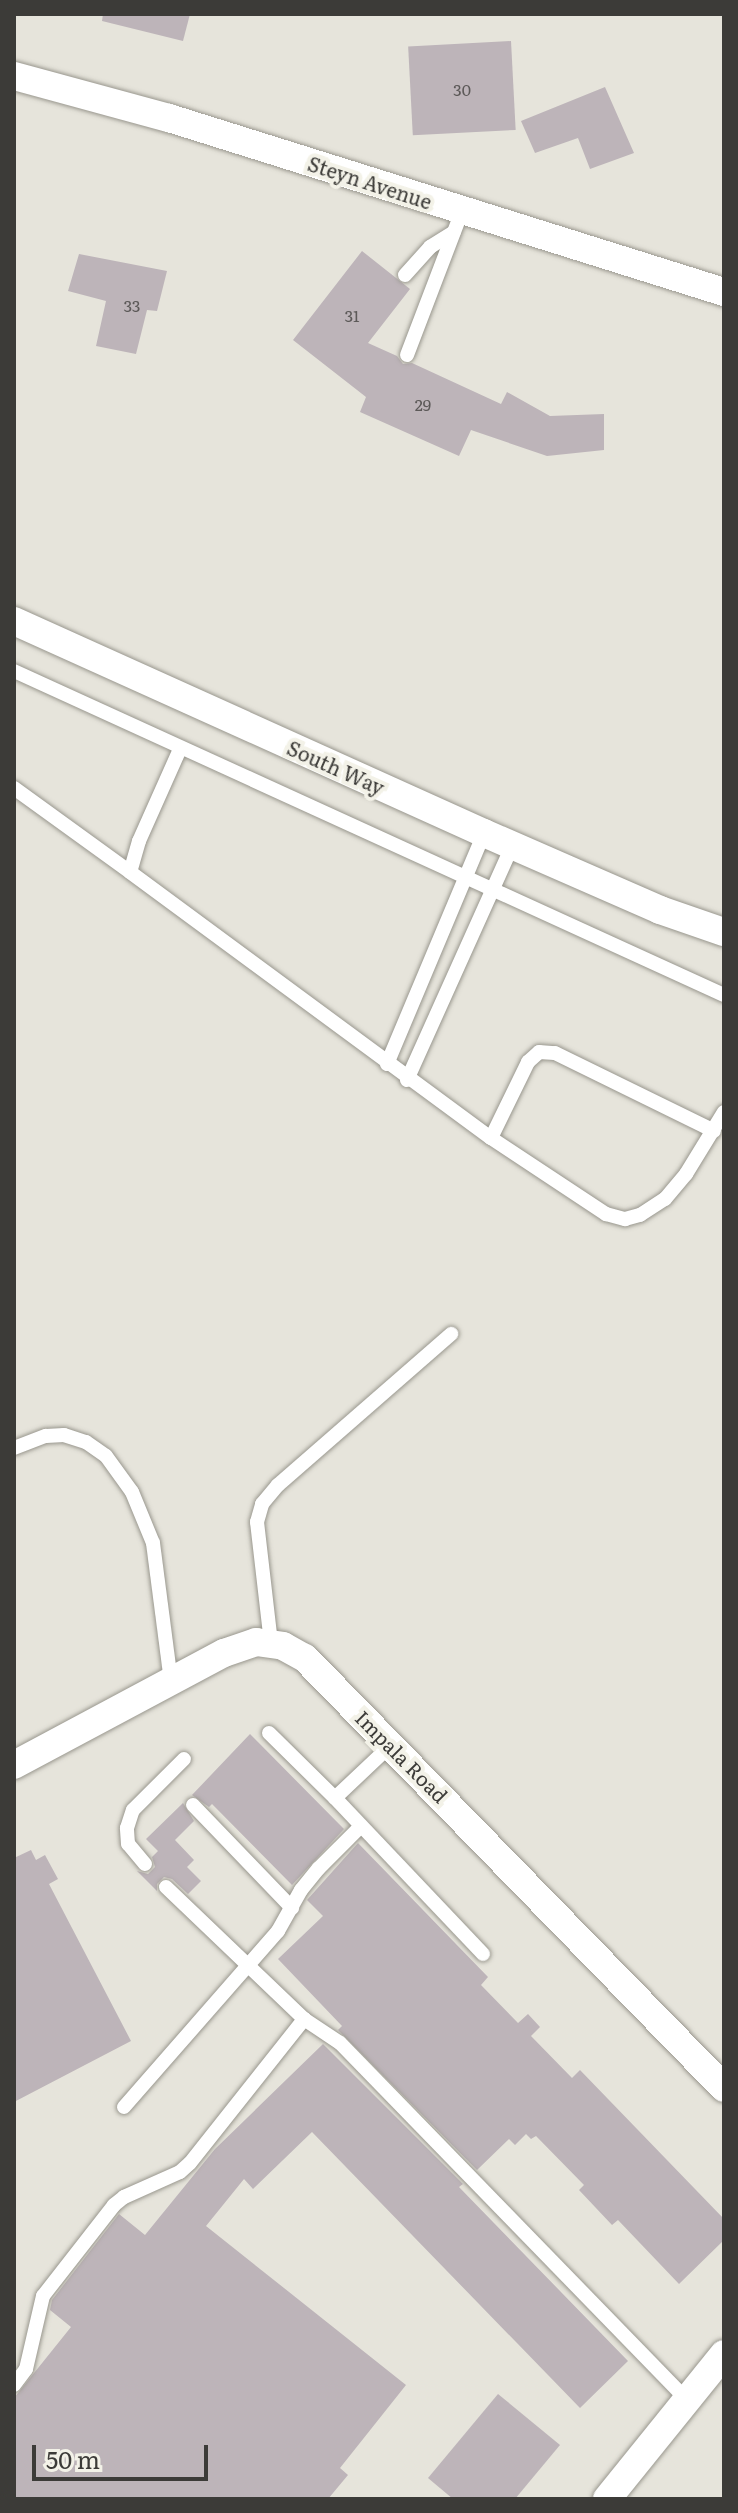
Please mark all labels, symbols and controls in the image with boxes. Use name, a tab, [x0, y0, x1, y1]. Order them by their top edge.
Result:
house number: 30	[453, 79, 471, 99]
street label: Steyn Avenue	[305, 151, 435, 213]
house number: 33	[124, 295, 140, 315]
house number: 31	[344, 305, 360, 325]
house number: 29	[415, 394, 431, 414]
street label: South Way	[284, 735, 388, 799]
street label: Impala Road	[351, 1705, 453, 1807]
scale bar	[36, 2429, 212, 2479]
text: 50 m	[46, 2441, 100, 2476]

